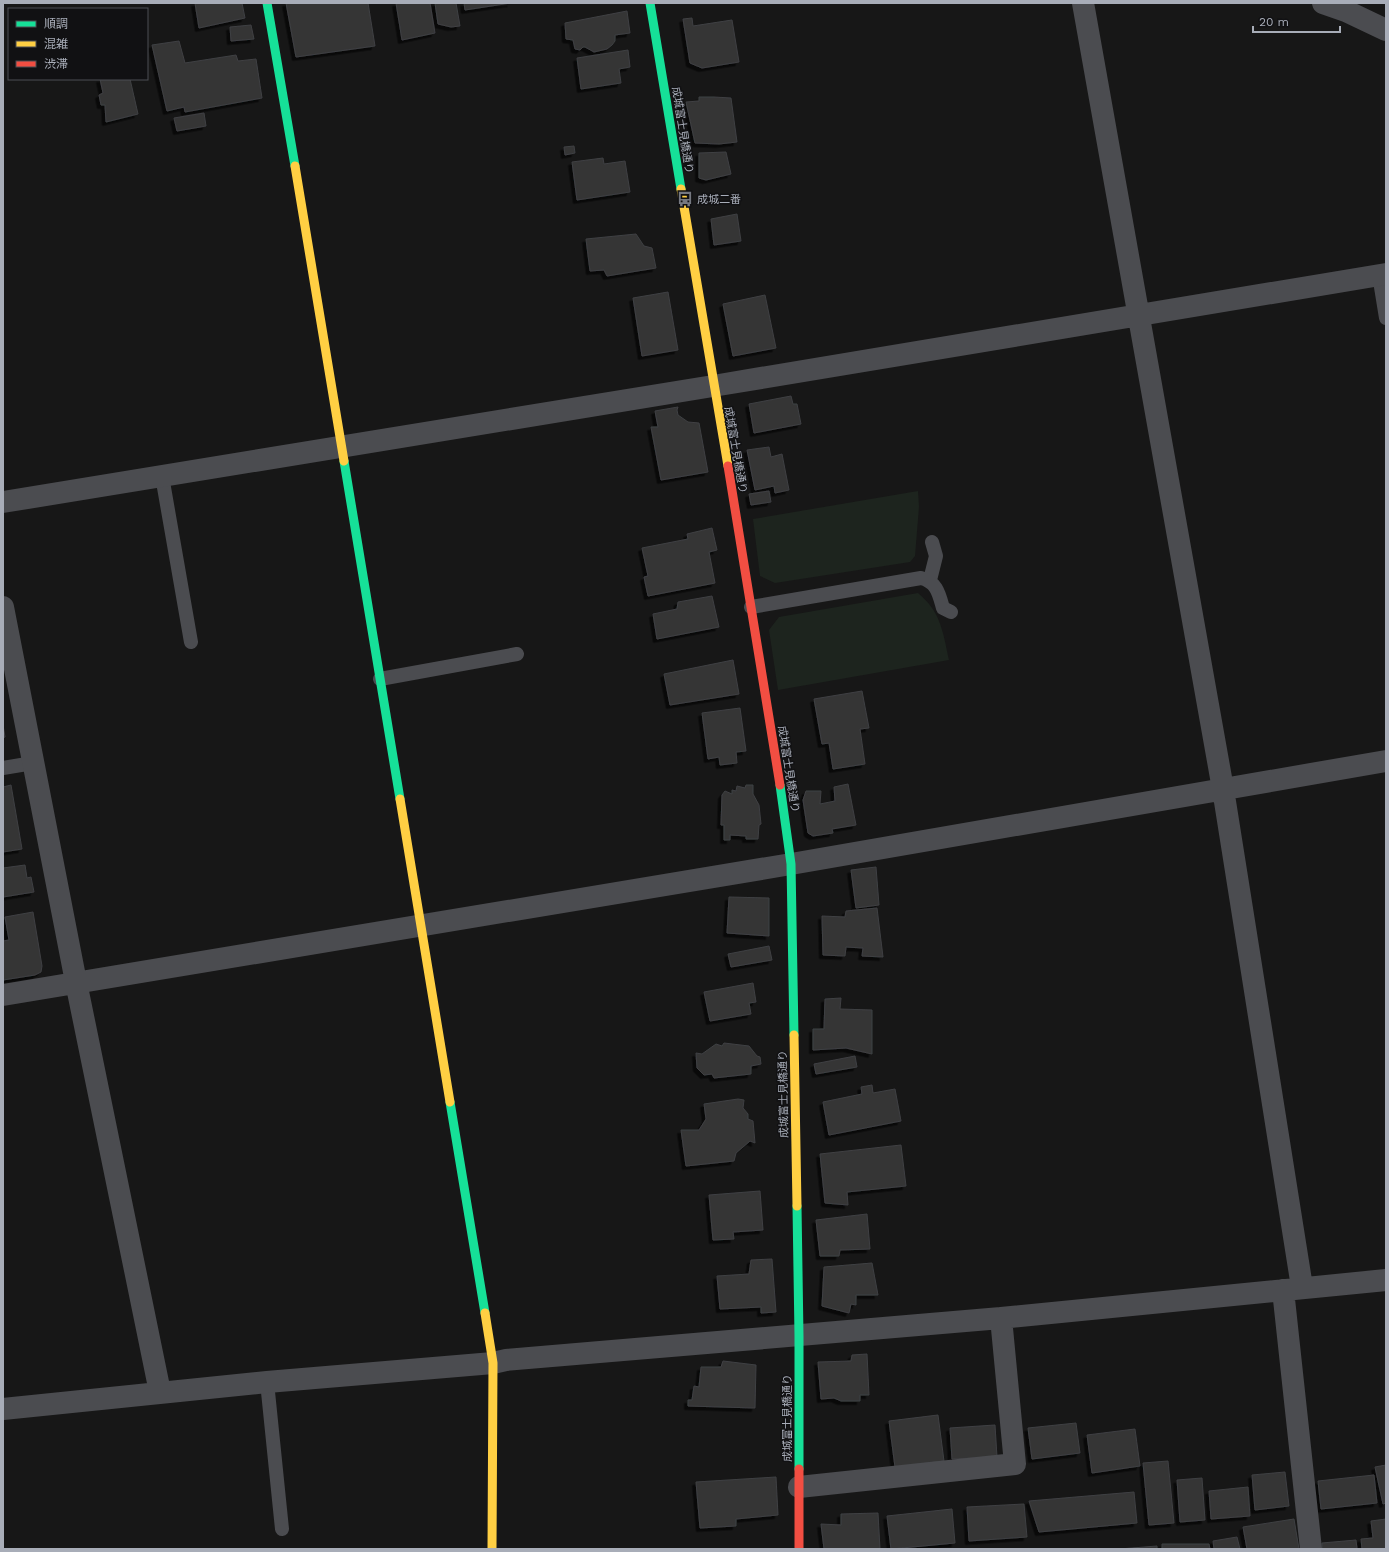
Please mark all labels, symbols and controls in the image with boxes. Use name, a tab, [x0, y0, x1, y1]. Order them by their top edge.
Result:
legend	[8, 8, 148, 80]
scale bar	[1253, 8, 1340, 34]
text: 20 m	[1259, 15, 1289, 29]
text: 順調	[44, 17, 68, 31]
text: 混雑	[44, 37, 68, 51]
text: 渋滞	[44, 57, 68, 71]
street label: 成城富士見橋通り	[669, 86, 696, 175]
bus stop icon: 成城二番	[676, 190, 694, 208]
place label: 成城二番	[697, 193, 741, 206]
street label: 成城富士見橋通り	[721, 406, 750, 495]
street label: 成城富士見橋通り	[775, 725, 802, 814]
street label: 成城富士見橋通り	[776, 1050, 791, 1138]
street label: 成城富士見橋通り	[781, 1374, 794, 1462]

